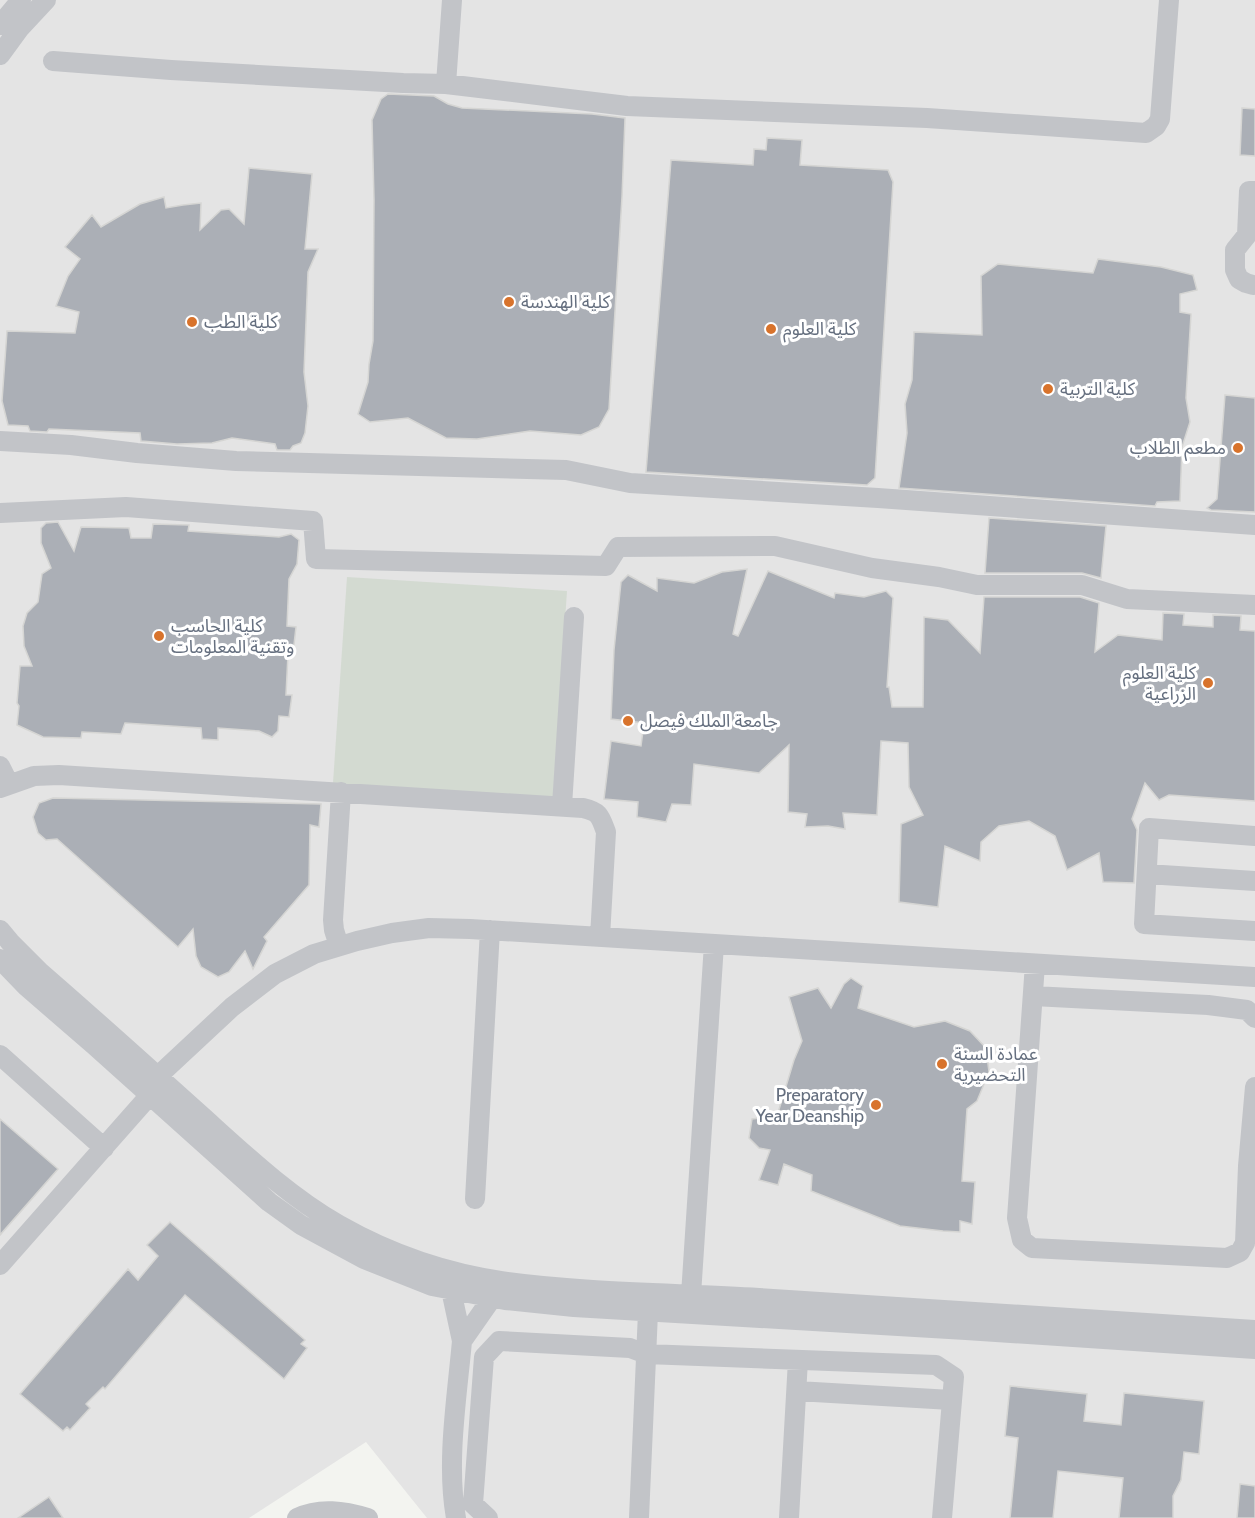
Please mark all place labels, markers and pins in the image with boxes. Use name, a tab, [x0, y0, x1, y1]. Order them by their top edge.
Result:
place label: كلية الهندسة	[521, 291, 611, 313]
marker: كلية الهندسة	[502, 295, 516, 309]
place label: كلية الطب	[204, 311, 278, 333]
marker: كلية الطب	[185, 315, 199, 329]
place label: كلية العلوم	[783, 318, 857, 343]
marker: كلية العلوم	[764, 322, 778, 336]
place label: كلية التربية	[1060, 378, 1135, 400]
marker: كلية التربية	[1041, 382, 1055, 396]
place label: مطعم الطلاب	[1130, 437, 1226, 461]
marker: مطعم الطلاب	[1231, 441, 1245, 455]
place label: كلية الحاسب وتقنية المعلومات	[171, 615, 294, 658]
marker: كلية الحاسب وتقنية المعلومات	[152, 629, 166, 643]
place label: كلية العلوم الزراعية	[1123, 662, 1197, 705]
marker: كلية العلوم الزراعية	[1201, 676, 1215, 690]
place label: جامعة الملك فيصل	[640, 710, 778, 732]
marker: جامعة الملك فيصل	[621, 714, 635, 728]
place label: عمادة السنة التحضيرية	[954, 1043, 1038, 1086]
marker: عمادة السنة التحضيرية	[935, 1057, 949, 1071]
place label: Preparatory Year Deanship	[755, 1084, 864, 1127]
marker: Preparatory Year Deanship	[869, 1098, 883, 1112]

